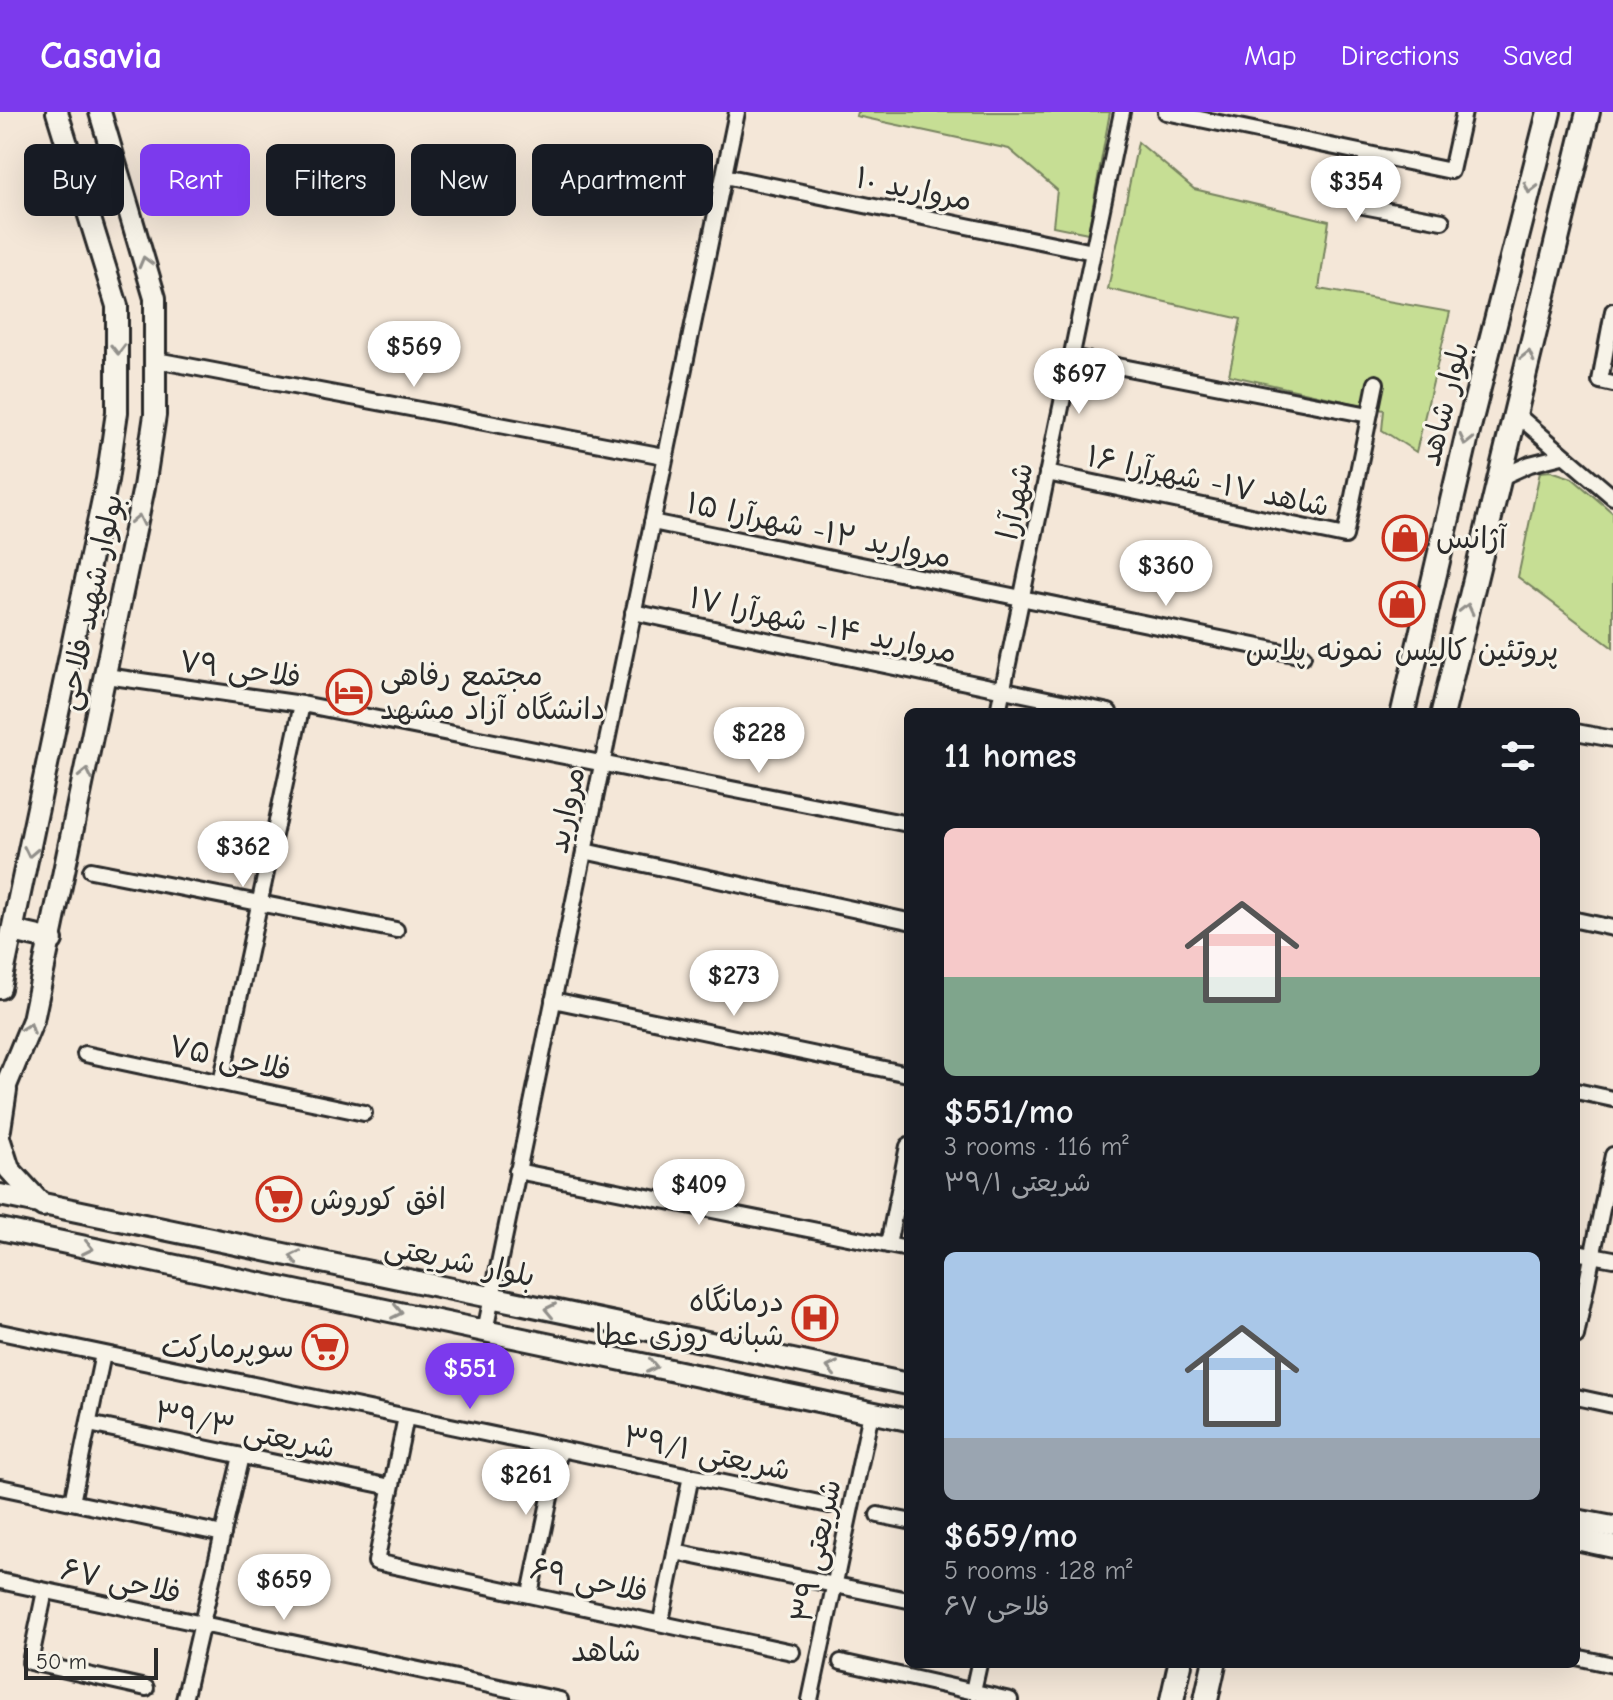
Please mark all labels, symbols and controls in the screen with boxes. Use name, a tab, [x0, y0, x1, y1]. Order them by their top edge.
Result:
text: Casavia	[40, 34, 162, 78]
text: Map	[1244, 40, 1297, 72]
text: Directions	[1341, 40, 1459, 72]
text: Saved	[1503, 40, 1573, 72]
chip: Buy	[24, 144, 124, 216]
chip: Rent	[140, 144, 250, 216]
chip: Filters	[266, 144, 395, 216]
chip: New	[411, 144, 516, 216]
chip: Apartment	[532, 144, 713, 216]
pin: $354	[1309, 156, 1403, 224]
street label: مروارید ۱۰	[853, 160, 975, 219]
text: $354	[1329, 167, 1383, 197]
one-way arrow	[1522, 180, 1539, 194]
one-way arrow	[138, 256, 154, 270]
pin: $569	[367, 321, 461, 389]
text: $569	[386, 332, 442, 362]
street label: بلوار شاهد	[1412, 339, 1477, 470]
one-way arrow	[109, 343, 127, 356]
pin: $697	[1032, 348, 1126, 416]
one-way arrow	[1519, 350, 1536, 364]
text: $697	[1052, 359, 1106, 389]
one-way arrow	[1458, 432, 1475, 446]
street label: شاهد ۱۷- شهرآرا ۱۶	[1084, 439, 1332, 524]
street label: شهرآرا	[990, 459, 1041, 543]
street label: مروارید ۱۲- شهرآرا ۱۵	[683, 485, 954, 576]
street label: بولوار شهید فلاحی	[50, 491, 132, 714]
one-way arrow	[129, 513, 146, 527]
shop icon: آژانس	[1381, 514, 1429, 562]
place label: آژانس	[1436, 521, 1508, 556]
pin: $360	[1119, 540, 1213, 608]
text: $360	[1138, 551, 1194, 581]
street label: مروارید ۱۴- شهرآرا ۱۷	[686, 580, 960, 671]
shop icon: پروتئین کالیس نمونه پلاس	[1378, 580, 1426, 628]
one-way arrow	[1458, 602, 1475, 616]
place label: پروتئین کالیس نمونه پلاس	[1245, 633, 1559, 669]
street label: فلاحی ۷۹	[177, 644, 303, 696]
place label: مجتمع رفاهی دانشگاه آزاد مشهد	[380, 658, 605, 727]
hotel icon: مجتمع رفاهی دانشگاه آزاد مشهد	[325, 668, 373, 716]
pin: $228	[712, 707, 806, 775]
text: $228	[732, 718, 786, 748]
icon: filters	[1496, 734, 1540, 778]
text: 11 homes	[944, 736, 1077, 776]
street label: مروارید	[540, 764, 593, 856]
one-way arrow	[76, 768, 93, 781]
pin: $362	[196, 821, 290, 889]
text: $362	[215, 832, 271, 862]
one-way arrow	[22, 845, 39, 858]
icon: home	[1170, 880, 1314, 1024]
pin: $273	[687, 950, 781, 1018]
text: $273	[708, 961, 760, 991]
one-way arrow	[19, 1022, 36, 1036]
street label: فلاحی ۷۵	[165, 1028, 294, 1090]
text: $551/mo	[944, 1092, 1073, 1132]
text: 3 rooms · 116 m²	[944, 1132, 1129, 1162]
pin: $409	[652, 1159, 746, 1227]
text: شریعتی ۳۹/۱	[944, 1168, 1091, 1198]
text: $409	[671, 1170, 727, 1200]
supermarket icon: افق کوروش	[255, 1175, 303, 1223]
place label: افق کوروش	[310, 1182, 446, 1217]
street label: بلوار شریعتی	[381, 1228, 538, 1295]
one-way arrow	[81, 1238, 95, 1255]
one-way arrow	[288, 1250, 302, 1267]
place label: درمانگاه شبانه روزی عطا	[595, 1284, 784, 1353]
hospital icon: درمانگاه شبانه روزی عطا	[791, 1294, 839, 1342]
one-way arrow	[543, 1302, 557, 1319]
one-way arrow	[390, 1303, 404, 1320]
icon: home	[1170, 1304, 1314, 1448]
supermarket icon: سوپرمارکت	[301, 1323, 349, 1371]
place label: سوپرمارکت	[161, 1330, 294, 1366]
pin: $551	[423, 1343, 517, 1411]
text: $551	[443, 1354, 497, 1384]
one-way arrow	[644, 1357, 658, 1374]
one-way arrow	[825, 1361, 838, 1378]
street label: شریعتی ۳۹/۳	[151, 1394, 338, 1468]
street label: شریعتی ۳۹/۱	[620, 1419, 793, 1489]
pin: $261	[479, 1449, 573, 1517]
text: $261	[500, 1460, 552, 1490]
street label: شریعتی ۳۹	[784, 1476, 850, 1626]
text: $659/mo	[944, 1516, 1078, 1556]
street label: فلاحی ۶۹	[527, 1551, 651, 1611]
street label: فلاحی ۶۷	[57, 1552, 184, 1612]
pin: $659	[237, 1554, 331, 1622]
text: 5 rooms · 128 m²	[944, 1556, 1132, 1586]
text: $659	[256, 1565, 312, 1595]
text: فلاحی ۶۷	[944, 1592, 1050, 1622]
district label: شاهد	[571, 1632, 641, 1669]
scale bar	[24, 1644, 158, 1680]
text: 50 m	[36, 1649, 87, 1675]

